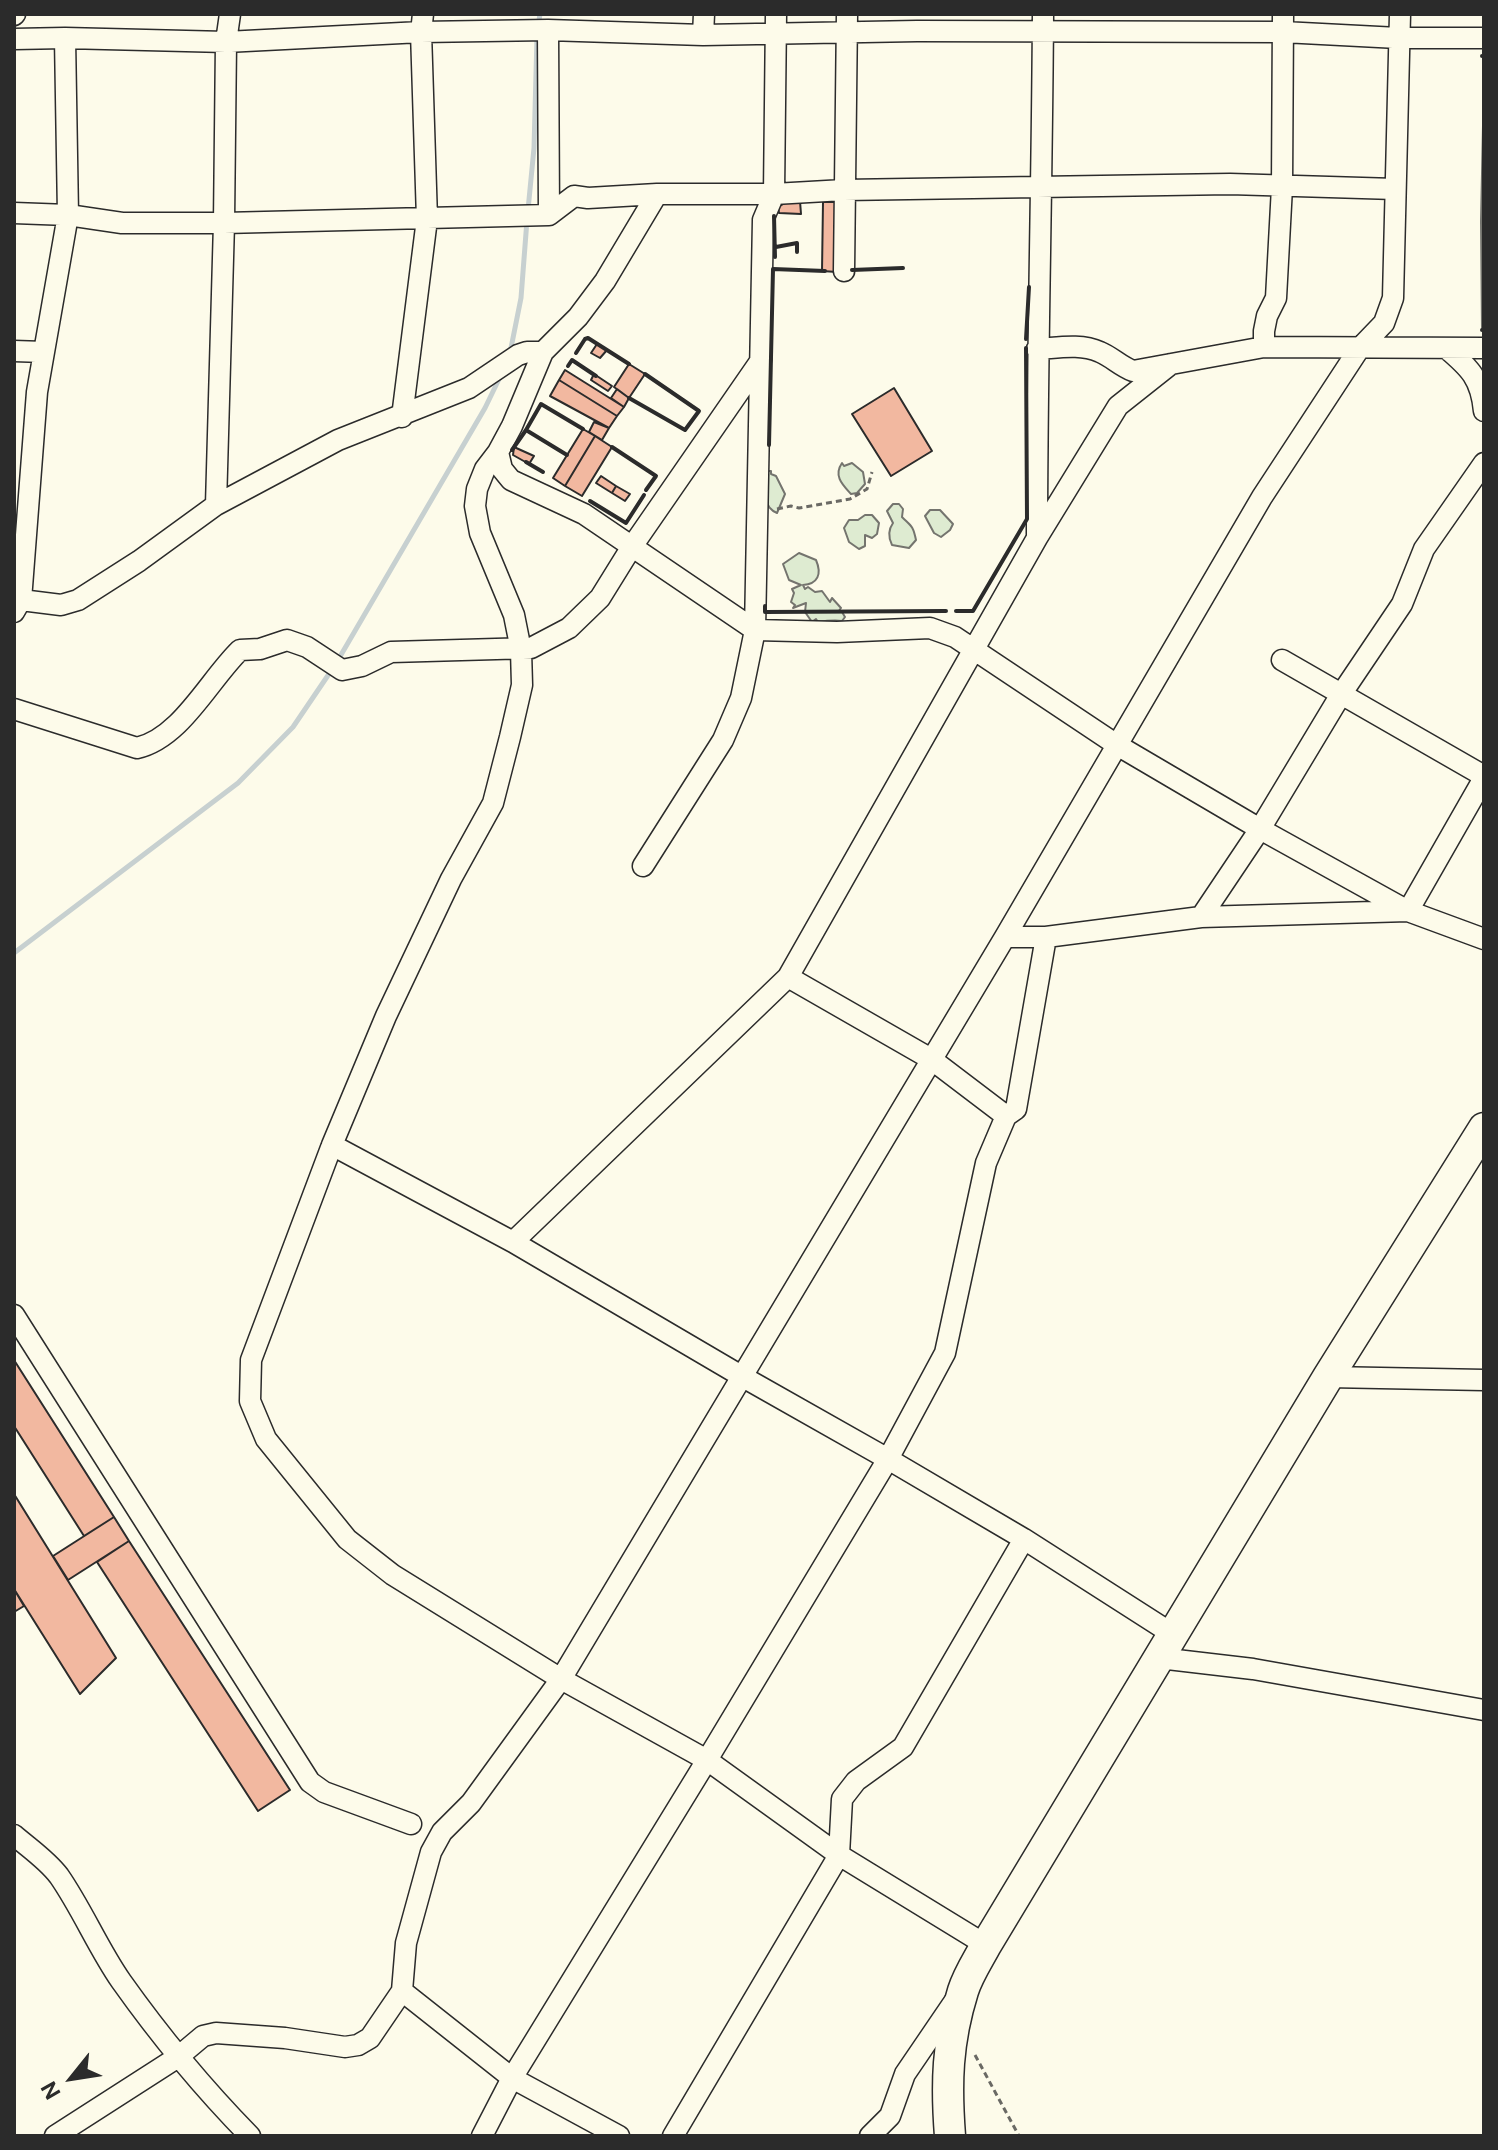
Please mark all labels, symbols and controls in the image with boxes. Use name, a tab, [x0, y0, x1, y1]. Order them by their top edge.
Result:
north arrow	[32, 2038, 112, 2118]
text: N	[34, 2076, 67, 2104]

